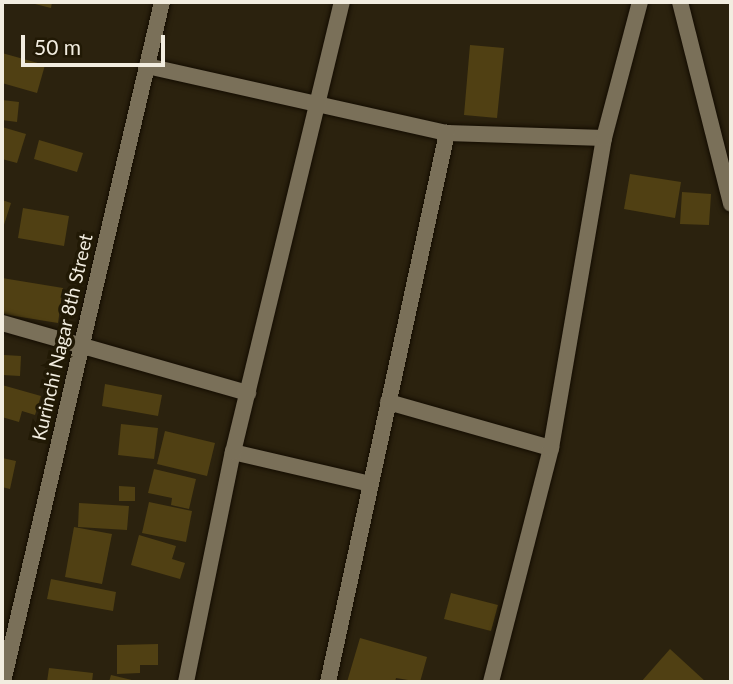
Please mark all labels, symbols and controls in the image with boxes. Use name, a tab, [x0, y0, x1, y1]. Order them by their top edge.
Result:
scale bar	[24, 21, 168, 65]
text: 50 m	[34, 34, 81, 59]
street label: Kurinchi Nagar 8th Street	[27, 231, 97, 443]

